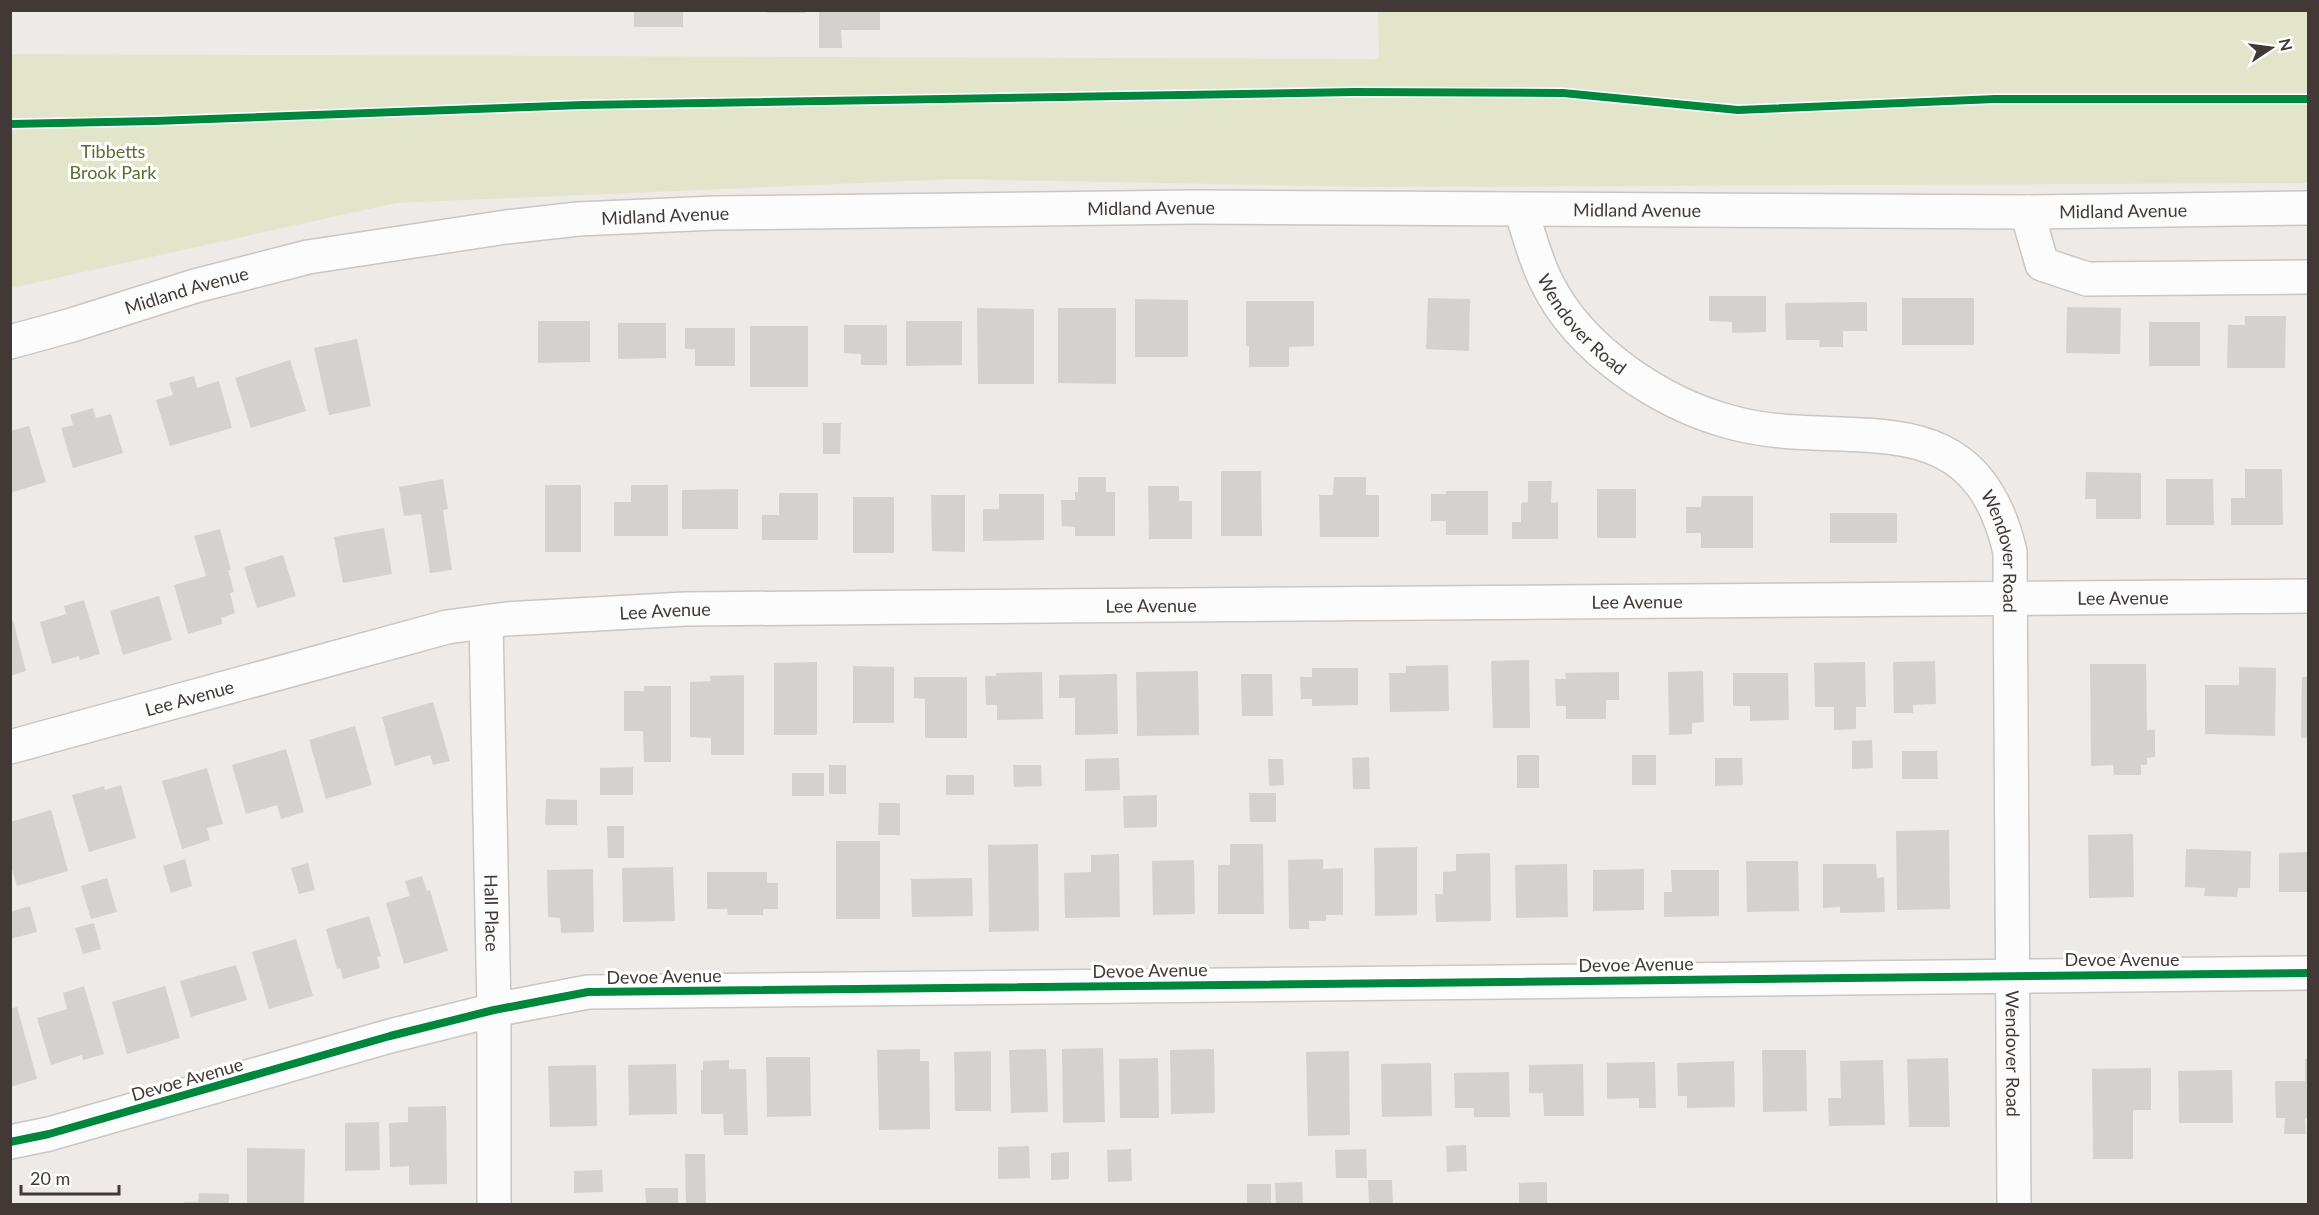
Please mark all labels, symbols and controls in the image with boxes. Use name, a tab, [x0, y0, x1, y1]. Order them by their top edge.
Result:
north arrow	[2241, 18, 2301, 78]
text: N	[2275, 36, 2297, 53]
park label: Tibbetts Brook Park	[70, 140, 157, 183]
street label: Midland Avenue	[1087, 196, 1215, 219]
street label: Midland Avenue	[1573, 198, 1701, 221]
street label: Midland Avenue	[2059, 199, 2187, 223]
street label: Midland Avenue	[601, 202, 729, 229]
street label: Midland Avenue	[122, 262, 251, 319]
street label: Wendover Road	[1533, 270, 1631, 379]
street label: Wendover Road	[1977, 486, 2021, 613]
street label: Lee Avenue	[2077, 586, 2169, 609]
street label: Lee Avenue	[1591, 590, 1683, 613]
street label: Lee Avenue	[1105, 594, 1197, 617]
street label: Lee Avenue	[619, 598, 711, 624]
street label: Lee Avenue	[142, 675, 236, 720]
street label: Hall Place	[480, 874, 504, 952]
street label: Devoe Avenue	[2064, 948, 2180, 970]
street label: Devoe Avenue	[1578, 952, 1694, 976]
street label: Devoe Avenue	[1092, 958, 1208, 982]
street label: Devoe Avenue	[606, 964, 722, 988]
street label: Wendover Road	[2002, 990, 2024, 1117]
street label: Devoe Avenue	[129, 1053, 245, 1105]
scale bar	[21, 1158, 118, 1196]
text: 20 m	[30, 1167, 70, 1189]

